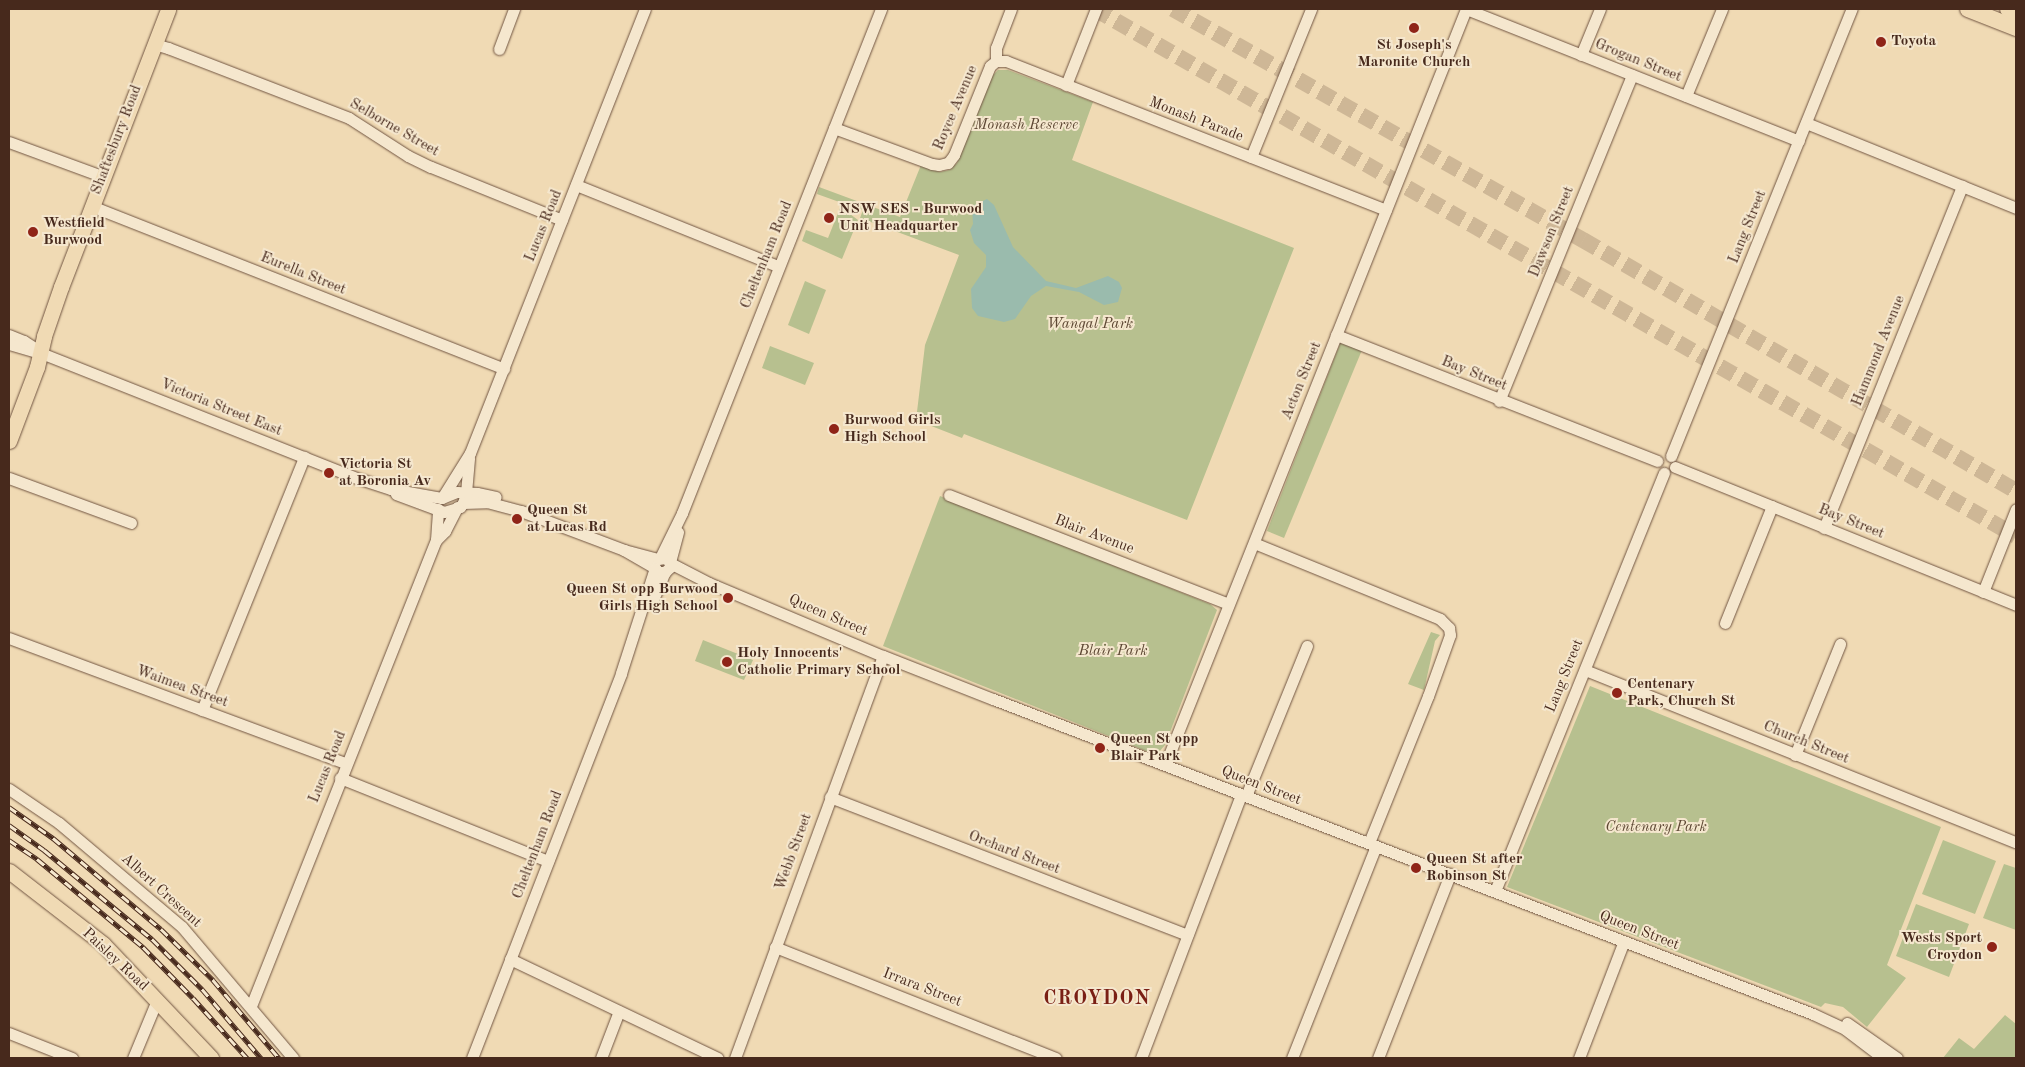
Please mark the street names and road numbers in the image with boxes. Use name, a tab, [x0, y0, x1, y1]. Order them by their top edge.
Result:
street label: Grogan Street	[1592, 35, 1684, 87]
street label: Royce Avenue	[930, 63, 982, 153]
street label: Shaftesbury Road	[88, 83, 146, 197]
street label: Monash Parade	[1146, 94, 1246, 146]
street label: Selborne Street	[346, 95, 442, 161]
street label: Dawson Street	[1526, 184, 1578, 280]
street label: Lucas Road	[521, 187, 567, 265]
street label: Lang Street	[1725, 188, 1771, 266]
street label: Cheltenham Road	[737, 199, 797, 311]
street label: Eurella Street	[258, 249, 348, 299]
street label: Hammond Avenue	[1849, 293, 1909, 409]
street label: Acton Street	[1278, 339, 1326, 423]
street label: Bay Street	[1438, 353, 1510, 395]
street label: Victoria Street East	[158, 375, 284, 441]
street label: Bay Street	[1815, 501, 1887, 543]
street label: Blair Avenue	[1052, 512, 1136, 558]
street label: Queen Street	[786, 591, 870, 641]
street label: Lang Street	[1542, 637, 1588, 715]
street label: Waimea Street	[134, 662, 230, 712]
street label: Church Street	[1760, 718, 1852, 768]
street label: Lucas Road	[305, 728, 351, 806]
street label: Queen Street	[1218, 762, 1304, 810]
street label: Cheltenham Road	[509, 788, 567, 902]
street label: Webb Street	[772, 811, 816, 893]
street label: Orchard Street	[966, 827, 1062, 879]
street label: Albert Crescent	[117, 850, 205, 932]
street label: Queen Street	[1596, 907, 1682, 955]
street label: Paisley Road	[78, 925, 152, 995]
street label: Irrara Street	[880, 965, 964, 1011]

